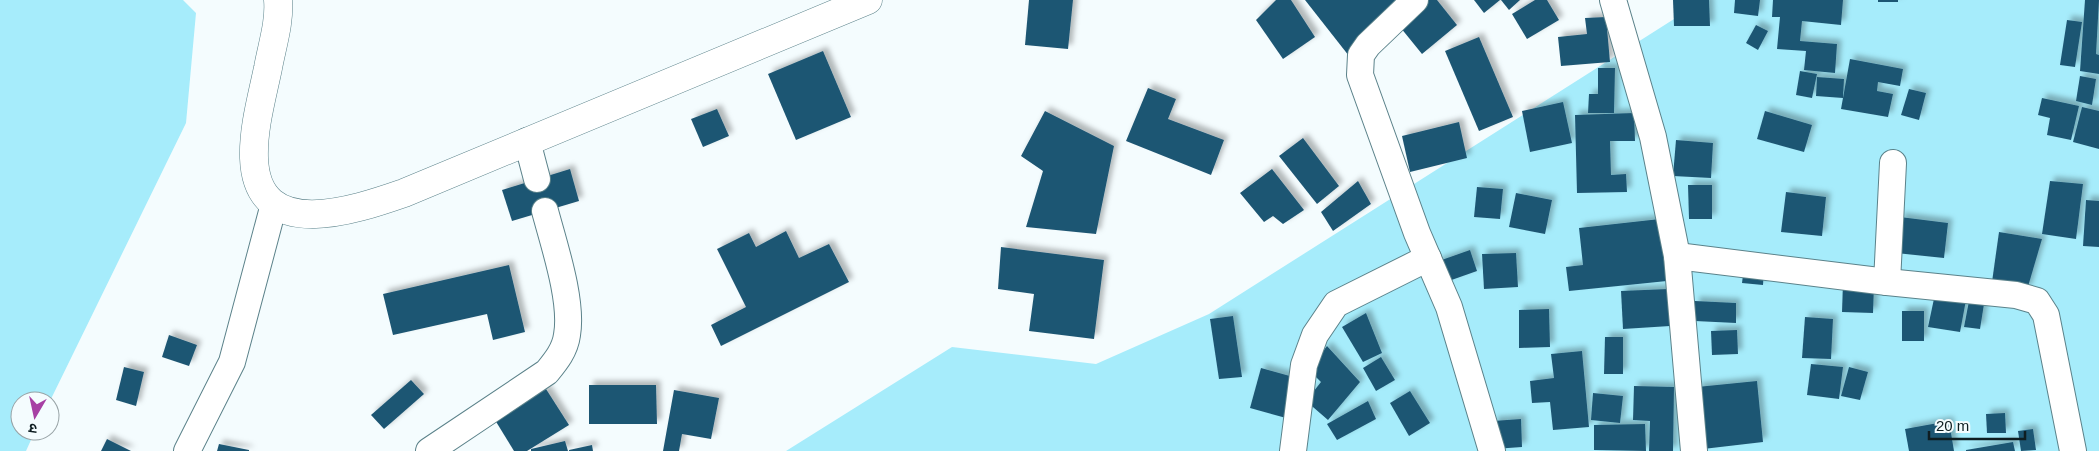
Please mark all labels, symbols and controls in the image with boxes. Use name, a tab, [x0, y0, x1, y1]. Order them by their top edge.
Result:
north arrow	[10, 391, 60, 441]
scale bar	[1929, 408, 2025, 440]
text: 20 m	[1936, 417, 1969, 434]
text: उ	[27, 420, 38, 437]

